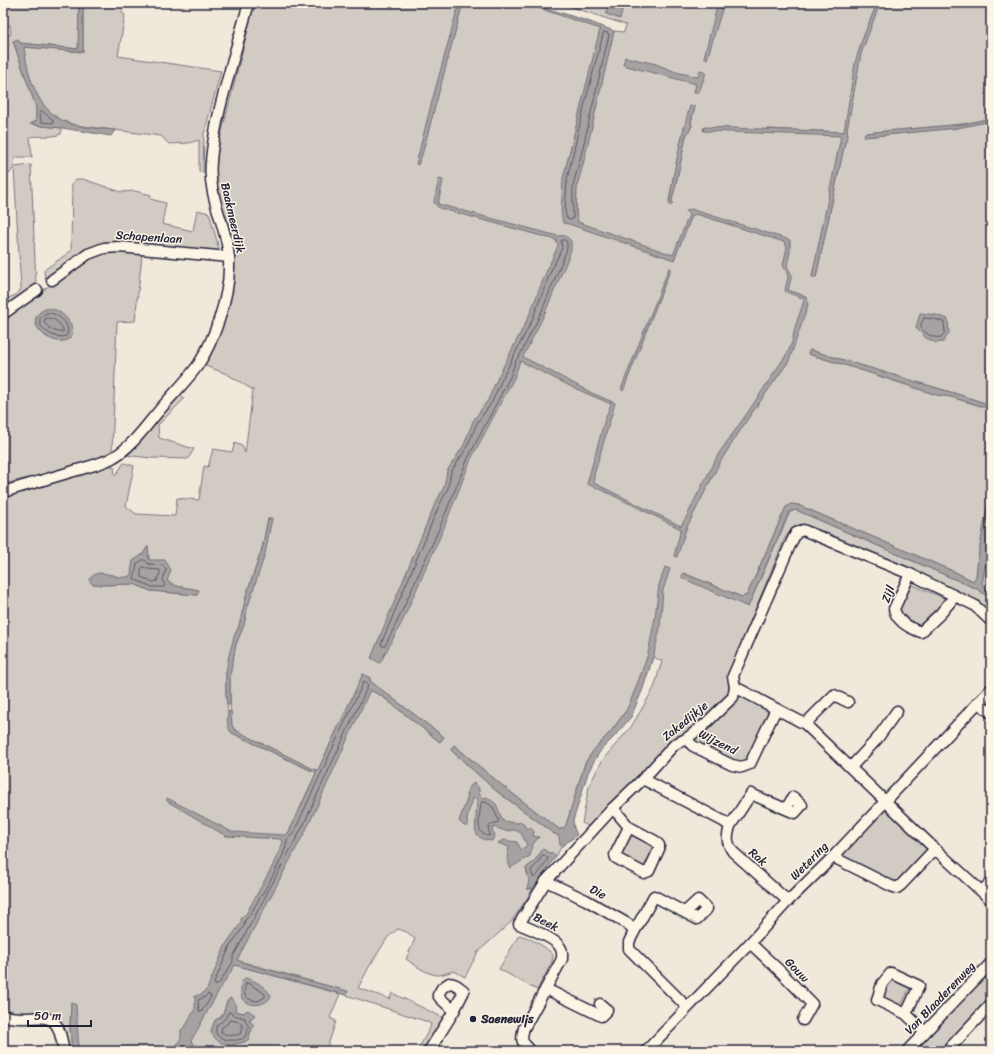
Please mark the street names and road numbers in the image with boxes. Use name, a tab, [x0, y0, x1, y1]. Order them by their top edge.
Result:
street label: Baakmeerdijk	[214, 180, 252, 256]
street label: Schapenlaan	[115, 224, 184, 250]
street label: Zijl	[875, 582, 901, 606]
street label: Zakedijkje	[657, 695, 713, 747]
street label: Wijzend	[695, 723, 743, 762]
street label: Wetering	[784, 836, 834, 886]
street label: Rak	[743, 842, 773, 872]
street label: Die	[585, 878, 611, 906]
street label: Beek	[529, 906, 563, 938]
street label: Gouw	[779, 952, 815, 988]
street label: Van Blaaderenweg	[899, 956, 981, 1040]

